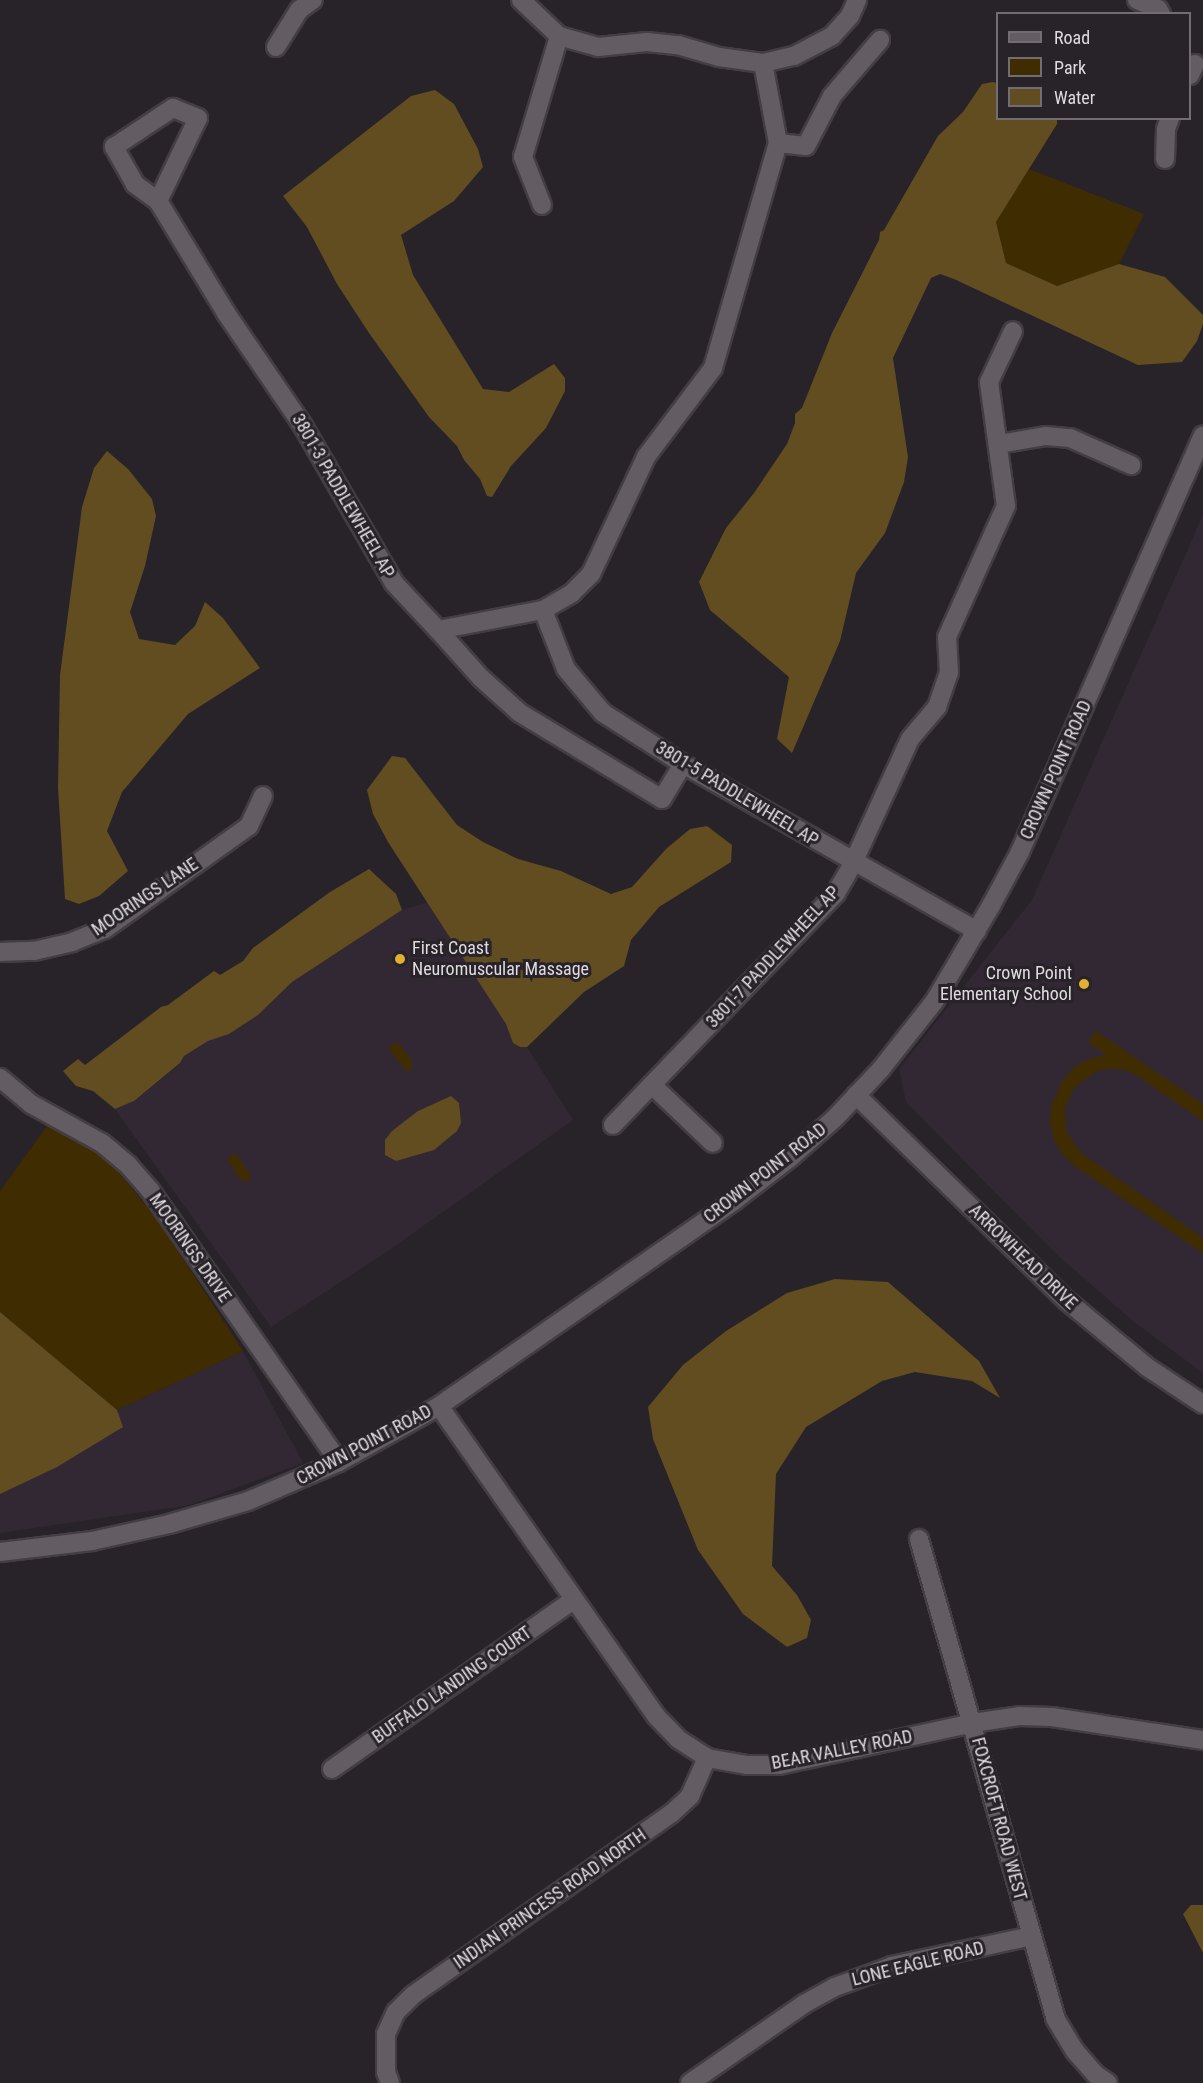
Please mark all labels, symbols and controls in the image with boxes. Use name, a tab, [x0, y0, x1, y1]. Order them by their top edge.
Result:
legend	[996, 12, 1191, 120]
text: Road	[1054, 27, 1090, 48]
text: Park	[1054, 57, 1086, 78]
text: Water	[1054, 87, 1095, 108]
street label: 3801-3 PADDLEWHEEL AP	[287, 410, 399, 582]
street label: CROWN POINT ROAD	[1016, 697, 1096, 843]
street label: 3801-5 PADDLEWHEEL AP	[652, 737, 822, 851]
street label: MOORINGS LANE	[88, 853, 202, 941]
street label: 3801-7 PADDLEWHEEL AP	[702, 882, 844, 1032]
place label: First Coast Neuromuscular Massage	[412, 938, 589, 980]
marker: First Coast Neuromuscular Massage	[393, 952, 407, 966]
place label: Crown Point Elementary School	[940, 963, 1072, 1006]
marker: Crown Point Elementary School	[1077, 977, 1091, 991]
street label: CROWN POINT ROAD	[699, 1118, 831, 1228]
street label: MOORINGS DRIVE	[144, 1189, 236, 1307]
street label: ARROWHEAD DRIVE	[964, 1200, 1082, 1314]
street label: CROWN POINT ROAD	[293, 1400, 435, 1490]
street label: BUFFALO LANDING COURT	[368, 1622, 536, 1748]
street label: BEAR VALLEY ROAD	[770, 1726, 914, 1774]
street label: FOXCROFT ROAD WEST	[967, 1735, 1031, 1903]
street label: INDIAN PRINCESS ROAD NORTH	[450, 1824, 650, 1974]
street label: LONE EAGLE ROAD	[850, 1937, 986, 1991]

